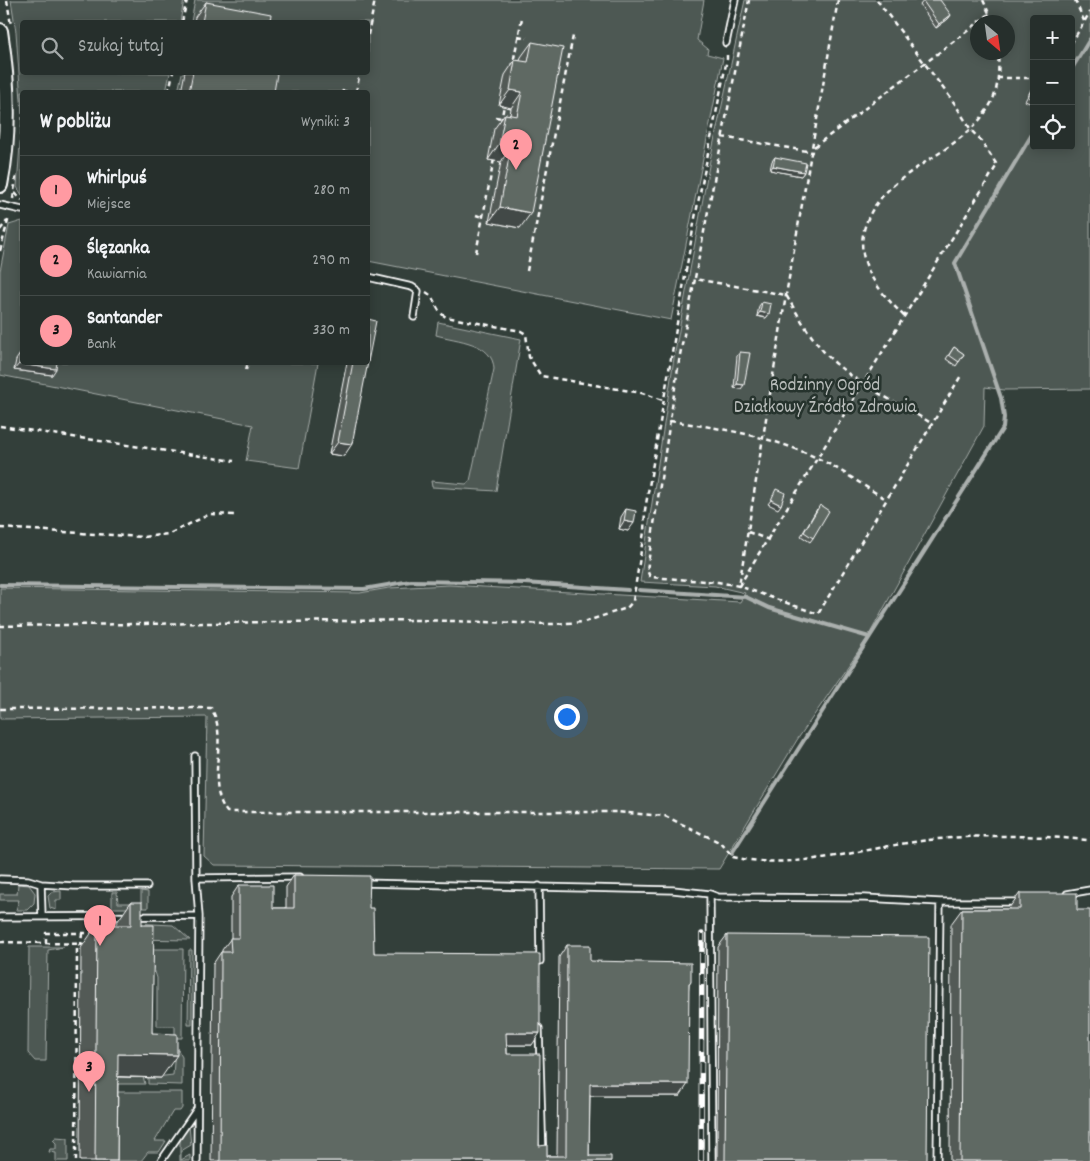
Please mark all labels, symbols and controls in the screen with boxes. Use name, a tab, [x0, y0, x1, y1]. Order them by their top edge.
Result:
north arrow	[970, 15, 1015, 60]
map controls	[1030, 15, 1075, 150]
button: +	[1030, 15, 1075, 60]
search box	[20, 20, 370, 75]
icon: search	[38, 34, 66, 62]
text: Szukaj tutaj	[78, 34, 164, 61]
button: −	[1030, 60, 1075, 105]
button: locate	[1030, 105, 1075, 150]
text: W pobliżu	[40, 108, 111, 138]
text: Wyniki: 3	[301, 111, 350, 134]
pin: 2	[500, 129, 532, 170]
text: Whirlpuś	[87, 166, 147, 193]
text: 1	[54, 179, 58, 202]
text: 280 m	[313, 179, 350, 202]
text: Miejsce	[87, 193, 131, 216]
text: Ślęzanka	[87, 236, 149, 263]
text: 2	[53, 249, 60, 272]
text: 290 m	[312, 249, 350, 272]
text: Kawiarnia	[87, 263, 146, 286]
text: Santander	[87, 306, 162, 333]
text: 3	[52, 319, 60, 342]
text: 330 m	[312, 319, 350, 342]
text: Bank	[87, 333, 116, 356]
park label: Rodzinny Ogród Działkowy Źródło Zdrowia	[734, 373, 917, 422]
your location	[554, 704, 580, 730]
pin: 1	[84, 905, 116, 946]
pin: 3	[73, 1051, 105, 1092]

